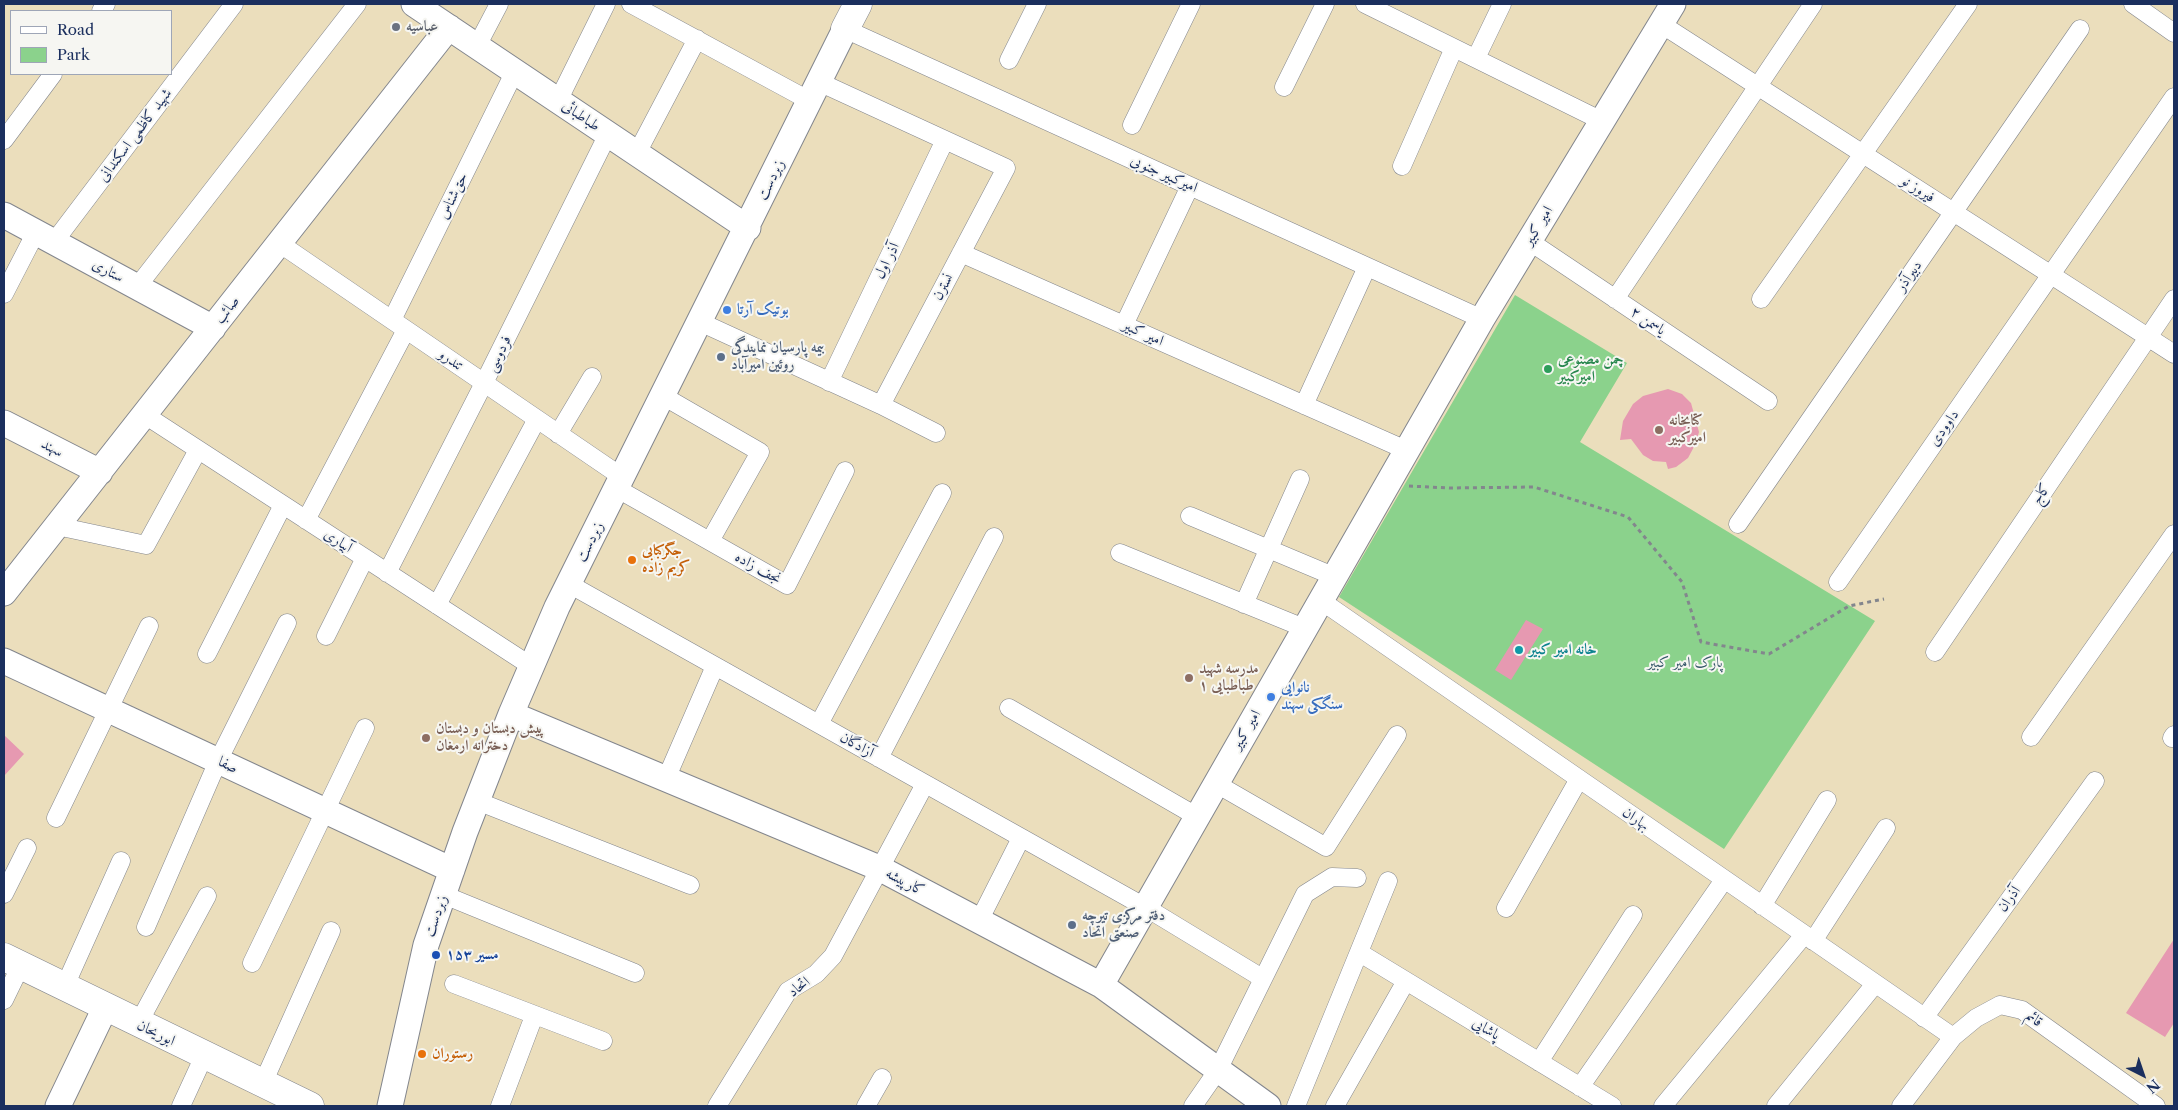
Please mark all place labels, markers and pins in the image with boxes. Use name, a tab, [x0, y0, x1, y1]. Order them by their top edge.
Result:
place label: عباسیه	[406, 18, 438, 36]
marker: عباسیه	[390, 21, 402, 33]
place label: بوتیک آرتا	[737, 301, 789, 319]
marker: بوتیک آرتا	[721, 304, 733, 316]
place label: بیمه پارسیان نمایندگی روئین امیرآباد	[731, 339, 824, 374]
marker: بیمه پارسیان نمایندگی روئین امیرآباد	[715, 351, 727, 363]
place label: چمن مصنوعی امیرکبیر	[1558, 351, 1624, 386]
marker: چمن مصنوعی امیرکبیر	[1542, 363, 1554, 375]
place label: کتابخانه امیرکبیر	[1669, 412, 1706, 447]
marker: کتابخانه امیرکبیر	[1653, 424, 1665, 436]
place label: جگرکبابی کریم زاده	[642, 542, 690, 577]
marker: جگرکبابی کریم زاده	[626, 554, 638, 566]
place label: خانه امیر کبیر	[1529, 641, 1597, 659]
marker: خانه امیر کبیر	[1513, 644, 1525, 656]
place label: مدرسه شهید طباطبایی ۱	[1199, 660, 1259, 695]
marker: مدرسه شهید طباطبایی ۱	[1183, 672, 1195, 684]
place label: نانوایی سنگکی سهند	[1281, 679, 1343, 714]
marker: نانوایی سنگکی سهند	[1265, 691, 1277, 703]
place label: پیش دبستان و دبستان دخترانه ارمغان	[436, 720, 544, 755]
marker: پیش دبستان و دبستان دخترانه ارمغان	[420, 732, 432, 744]
place label: دفتر مرکزی تیرچه صنعتی اتحاد	[1082, 907, 1165, 942]
marker: دفتر مرکزی تیرچه صنعتی اتحاد	[1066, 919, 1078, 931]
place label: مسیر ۱۵۳	[446, 946, 499, 964]
marker: مسیر ۱۵۳	[430, 949, 442, 961]
place label: رستوران	[432, 1045, 473, 1063]
marker: رستوران	[416, 1048, 428, 1060]

